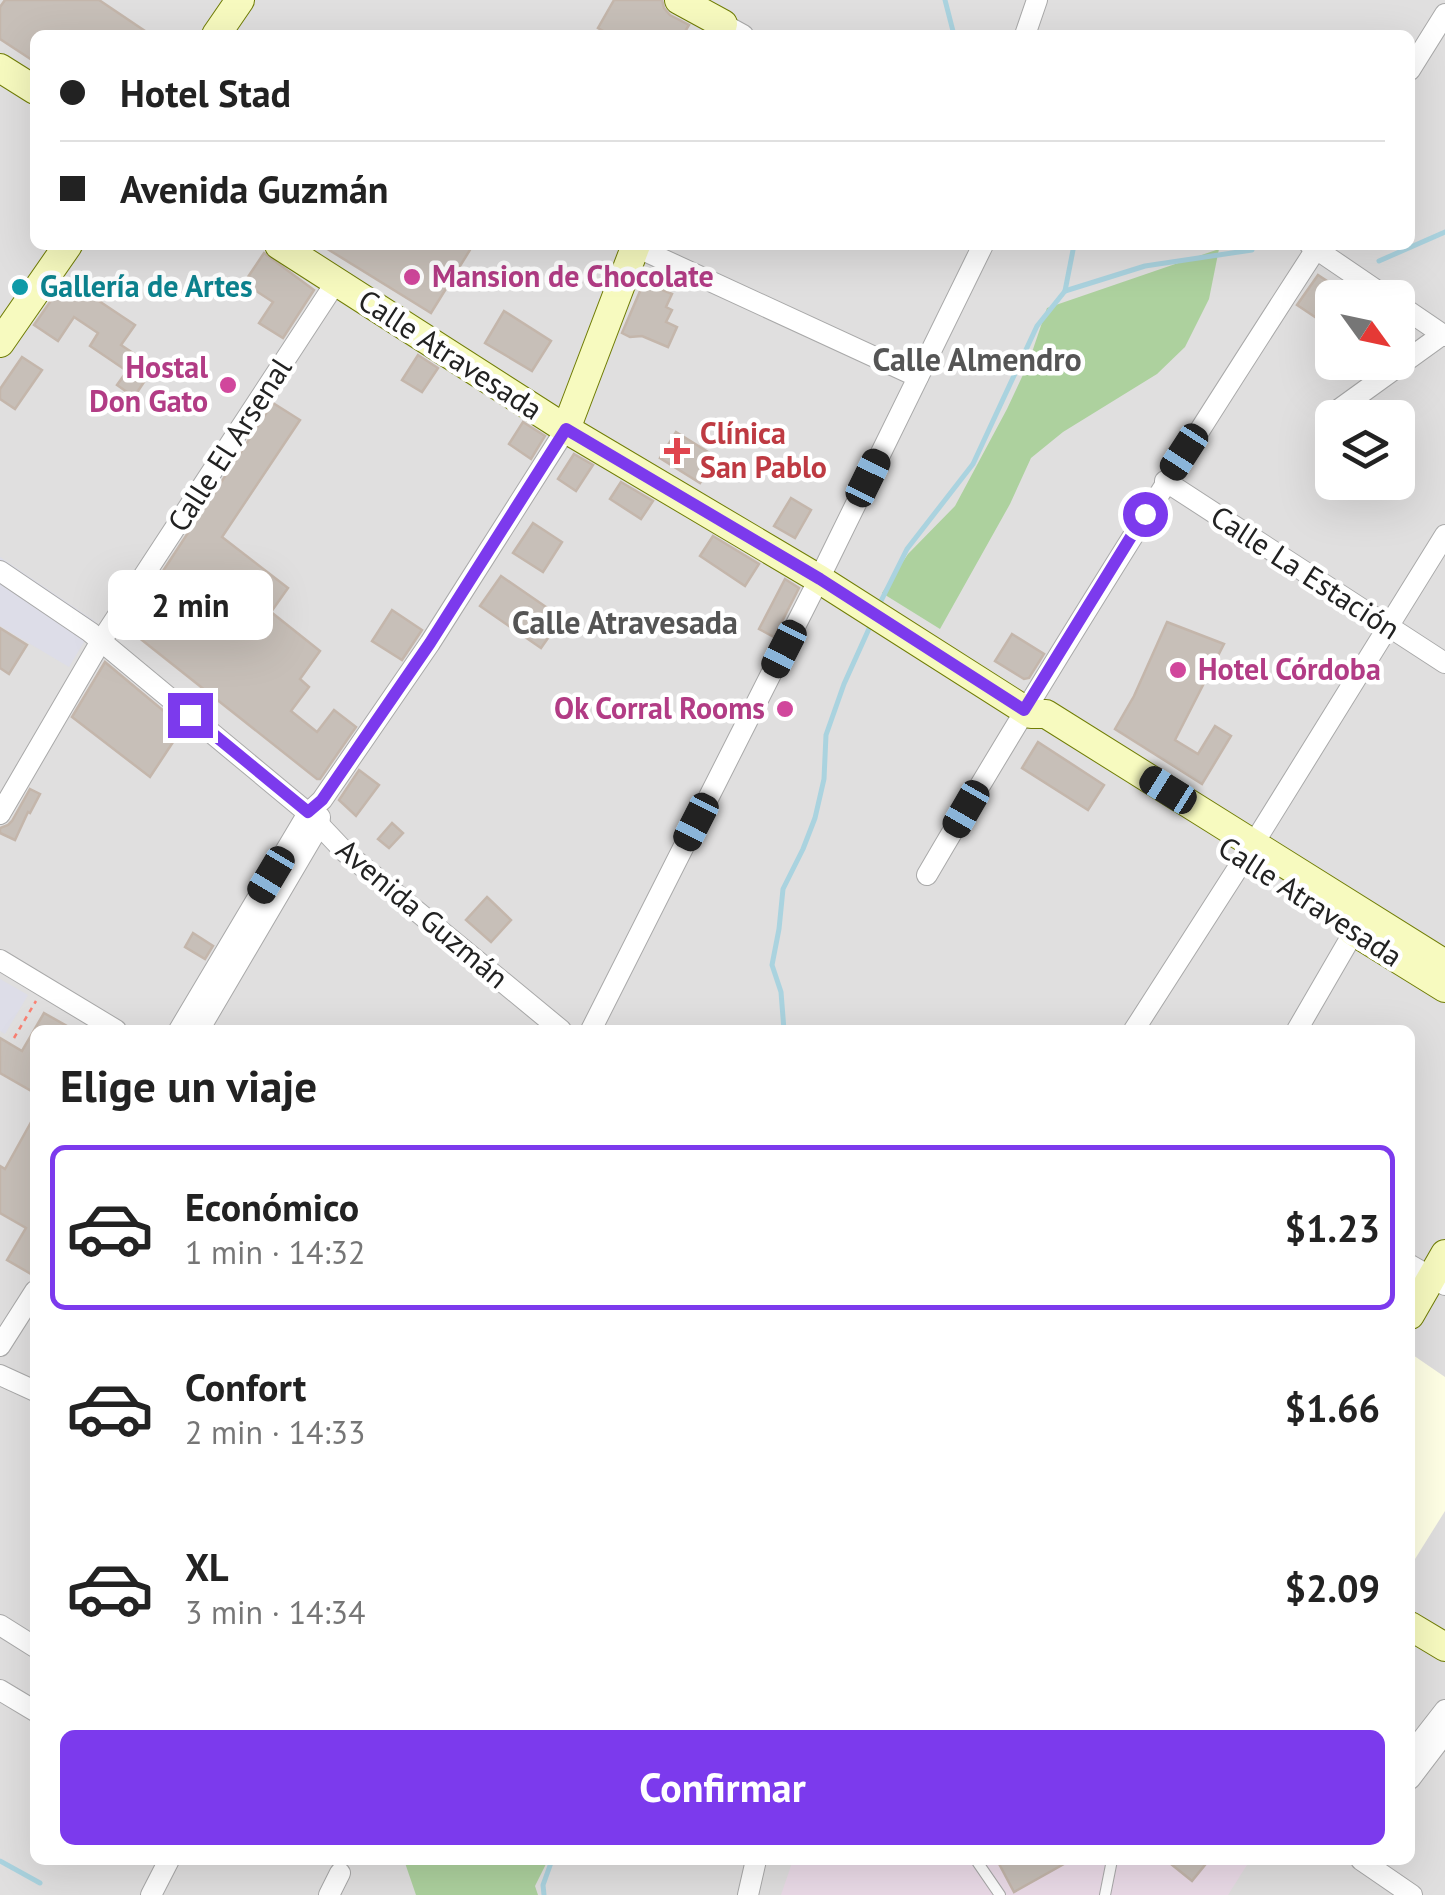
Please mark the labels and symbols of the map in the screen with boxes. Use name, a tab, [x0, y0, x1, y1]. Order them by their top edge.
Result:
place label: Mansion de Chocolate	[432, 256, 714, 295]
place label: Gallería de Artes	[40, 266, 253, 305]
marker: Mansion de Chocolate	[401, 266, 423, 288]
marker: Gallería de Artes	[9, 276, 31, 298]
street label: Calle Atravesada	[351, 280, 550, 428]
north arrow	[1315, 280, 1415, 380]
district label: Calle Almendro	[872, 338, 1082, 380]
place label: Hostal Don Gato	[89, 347, 208, 420]
street label: Calle El Arsenal	[158, 350, 300, 539]
marker: Hostal Don Gato	[217, 374, 239, 396]
place label: Clínica San Pablo	[700, 413, 827, 486]
car	[1155, 419, 1213, 485]
marker: Clínica San Pablo	[664, 438, 690, 464]
car	[841, 444, 895, 512]
route start	[1123, 492, 1168, 537]
street label: Calle La Estación	[1204, 496, 1408, 647]
callout: 2 min	[108, 570, 272, 640]
district label: Calle Atravesada	[512, 601, 738, 643]
car	[757, 615, 811, 683]
place label: Hotel Córdoba	[1198, 649, 1381, 688]
marker: Hotel Córdoba	[1167, 659, 1189, 681]
place label: Ok Corral Rooms	[554, 688, 765, 727]
route end	[168, 693, 213, 738]
marker: Ok Corral Rooms	[774, 698, 796, 720]
car	[1135, 761, 1201, 819]
car	[938, 776, 994, 842]
car	[669, 788, 723, 856]
street label: Calle Atravesada	[1211, 827, 1410, 975]
street label: Avenida Guzmán	[329, 829, 517, 996]
car	[243, 842, 299, 908]

